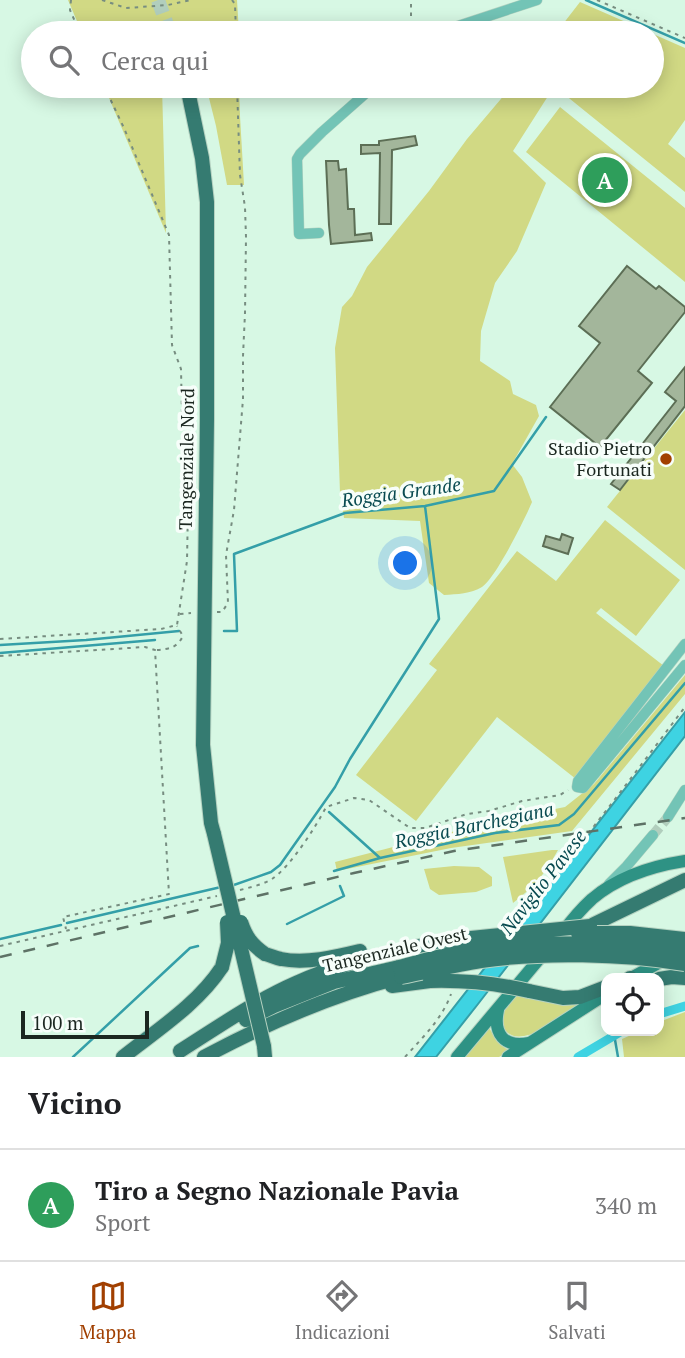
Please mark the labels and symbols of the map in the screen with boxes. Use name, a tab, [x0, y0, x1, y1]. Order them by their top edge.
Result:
pin: A	[582, 154, 628, 206]
street label: Tangenziale Nord	[173, 388, 199, 530]
place label: Stadio Pietro Fortunati	[548, 436, 652, 481]
marker: Stadio Pietro Fortunati	[658, 451, 674, 467]
water label: Roggia Grande	[339, 471, 463, 512]
your location	[388, 546, 422, 580]
water label: Roggia Barchegiana	[391, 795, 556, 854]
water label: Naviglio Pavese	[493, 824, 592, 940]
street label: Tangenziale Ovest	[320, 921, 470, 977]
scale bar	[21, 1008, 149, 1040]

